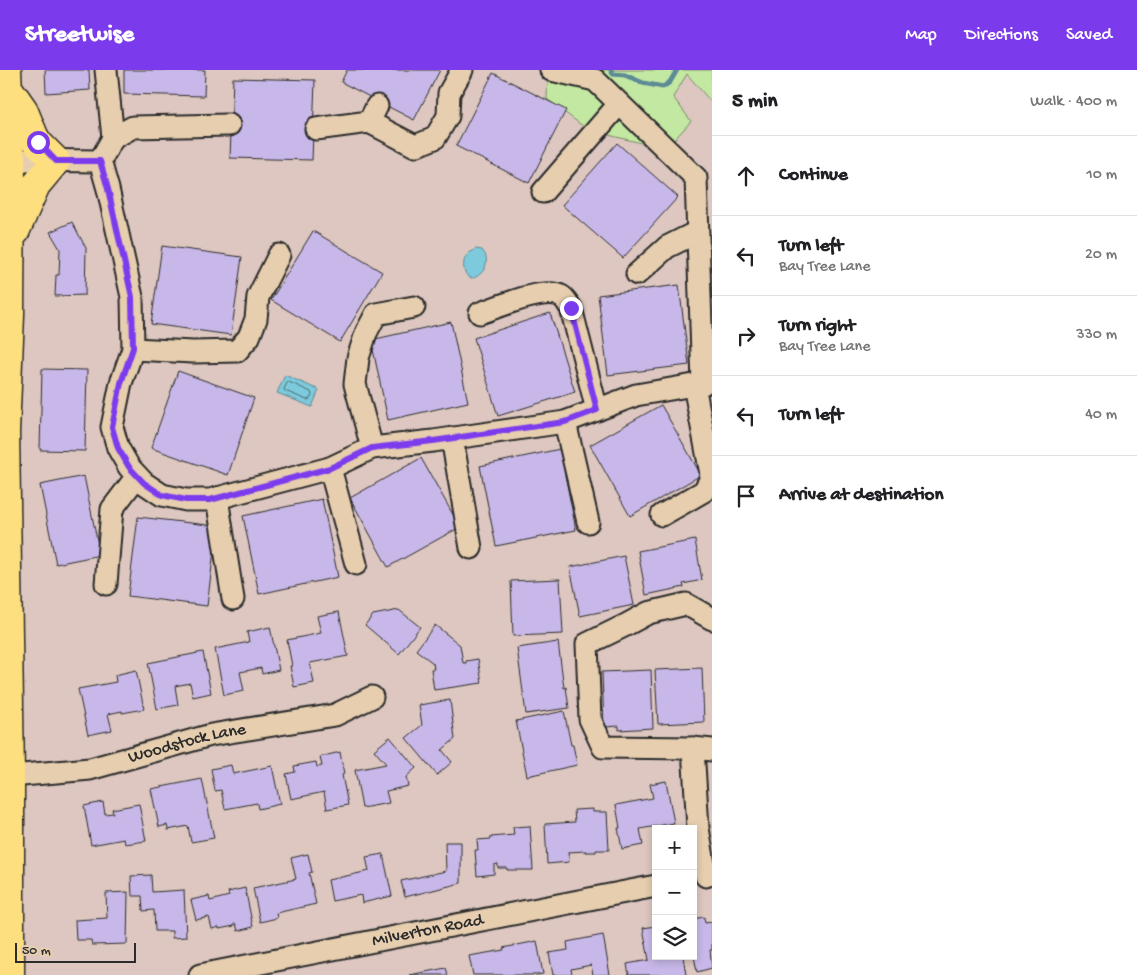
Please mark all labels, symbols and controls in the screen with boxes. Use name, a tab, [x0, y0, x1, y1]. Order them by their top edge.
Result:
text: Streetwise	[25, 21, 134, 50]
text: Map	[905, 25, 937, 46]
text: Directions	[965, 25, 1038, 46]
text: Saved	[1066, 25, 1112, 46]
text: 5 min	[732, 90, 777, 115]
text: Walk · 400 m	[1030, 93, 1117, 112]
route start	[27, 131, 50, 154]
icon: ahead	[732, 162, 760, 190]
text: Continue	[779, 164, 848, 187]
text: 10 m	[1086, 166, 1117, 185]
text: Turn left	[779, 235, 843, 258]
icon: left	[732, 242, 760, 270]
text: 20 m	[1085, 246, 1117, 265]
text: Bay Tree Lane	[779, 258, 870, 277]
route end	[560, 297, 583, 320]
text: Turn right	[779, 315, 855, 338]
icon: right	[732, 322, 760, 350]
text: 330 m	[1076, 326, 1117, 345]
text: Bay Tree Lane	[779, 338, 870, 357]
icon: left	[732, 402, 760, 430]
text: Turn left	[779, 404, 843, 427]
text: 40 m	[1085, 406, 1117, 425]
icon: arrive	[732, 482, 760, 510]
text: Arrive at destination	[779, 484, 943, 507]
street label: Woodstock Lane	[126, 719, 248, 768]
map controls	[652, 825, 697, 960]
button: +	[652, 825, 697, 870]
button: −	[652, 870, 697, 915]
street label: Milverton Road	[370, 909, 487, 952]
button: layers	[652, 915, 697, 960]
scale bar	[15, 940, 136, 963]
text: 50 m	[22, 943, 51, 960]

